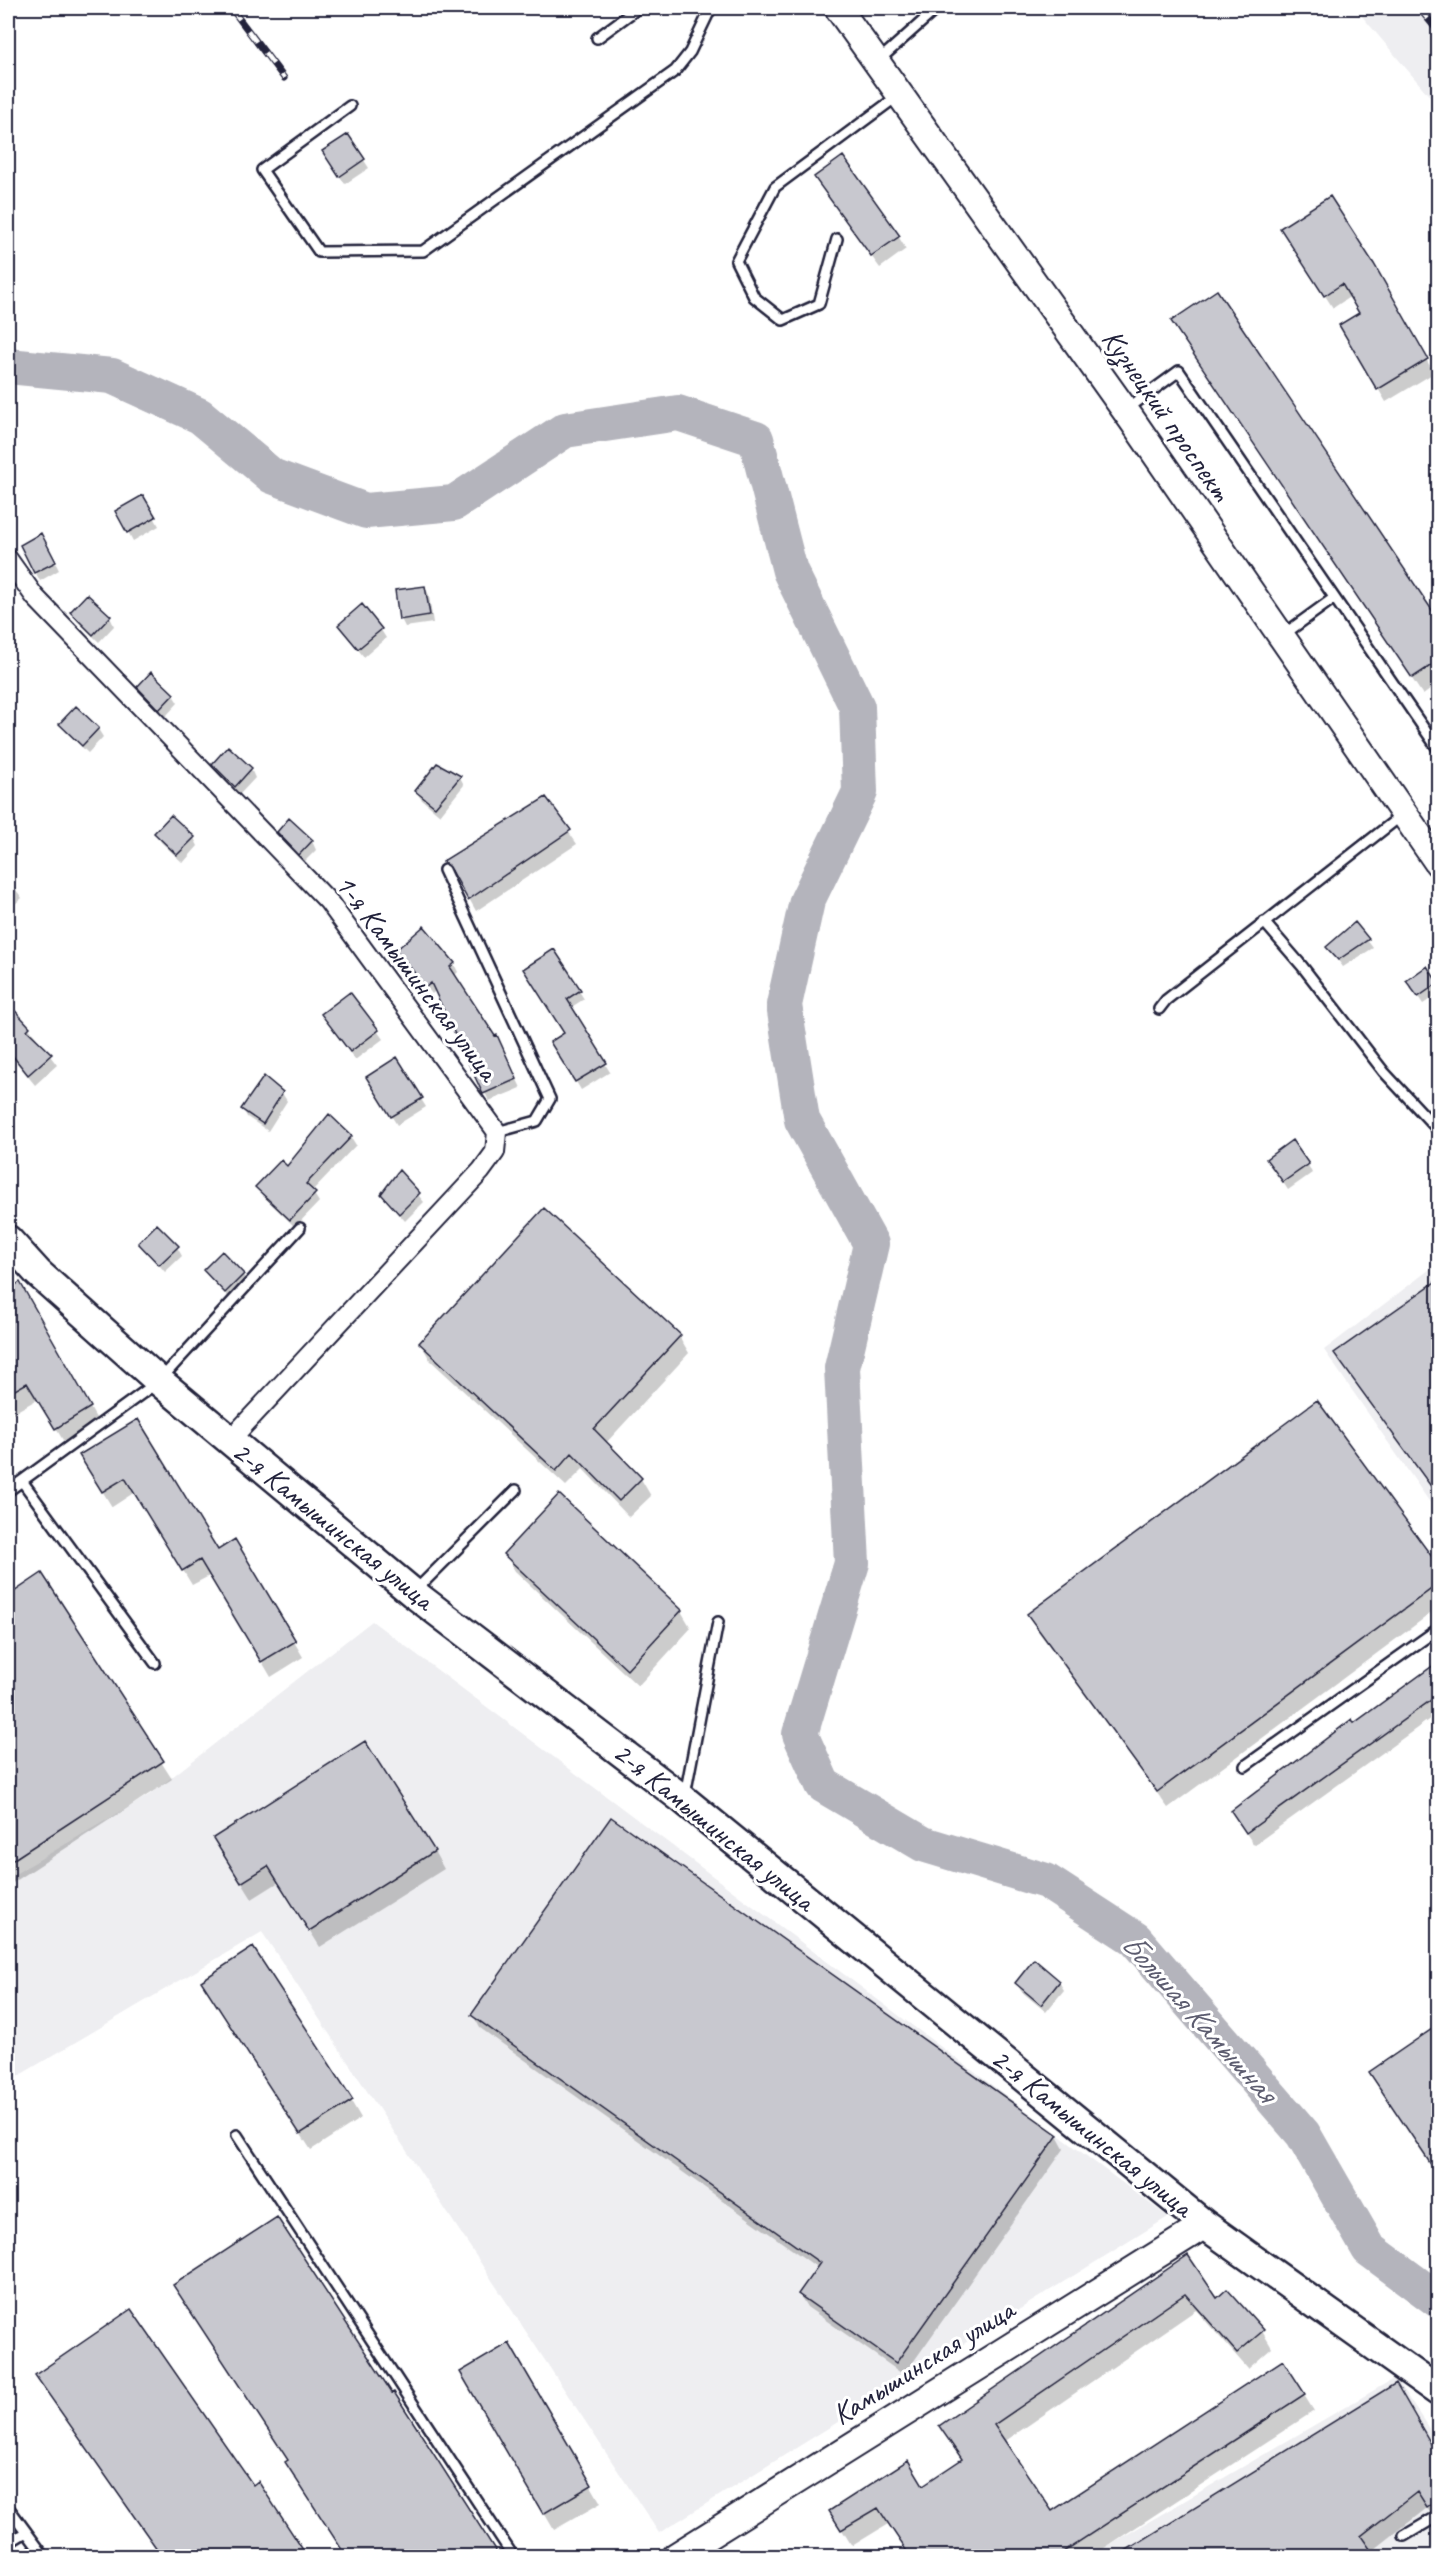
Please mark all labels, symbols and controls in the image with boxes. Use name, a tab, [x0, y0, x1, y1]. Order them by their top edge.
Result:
street label: Кузнецкий проспект	[1094, 321, 1241, 510]
street label: 1-я Камышинская улица	[327, 866, 509, 1090]
street label: 2-я Камышинская улица	[224, 1432, 444, 1620]
street label: 2-я Камышинская улица	[605, 1733, 825, 1921]
water label: Большая Камышная	[1112, 1924, 1289, 2114]
street label: 2-я Камышинская улица	[983, 2039, 1203, 2227]
street label: Камышинская улица	[825, 2289, 1023, 2433]

